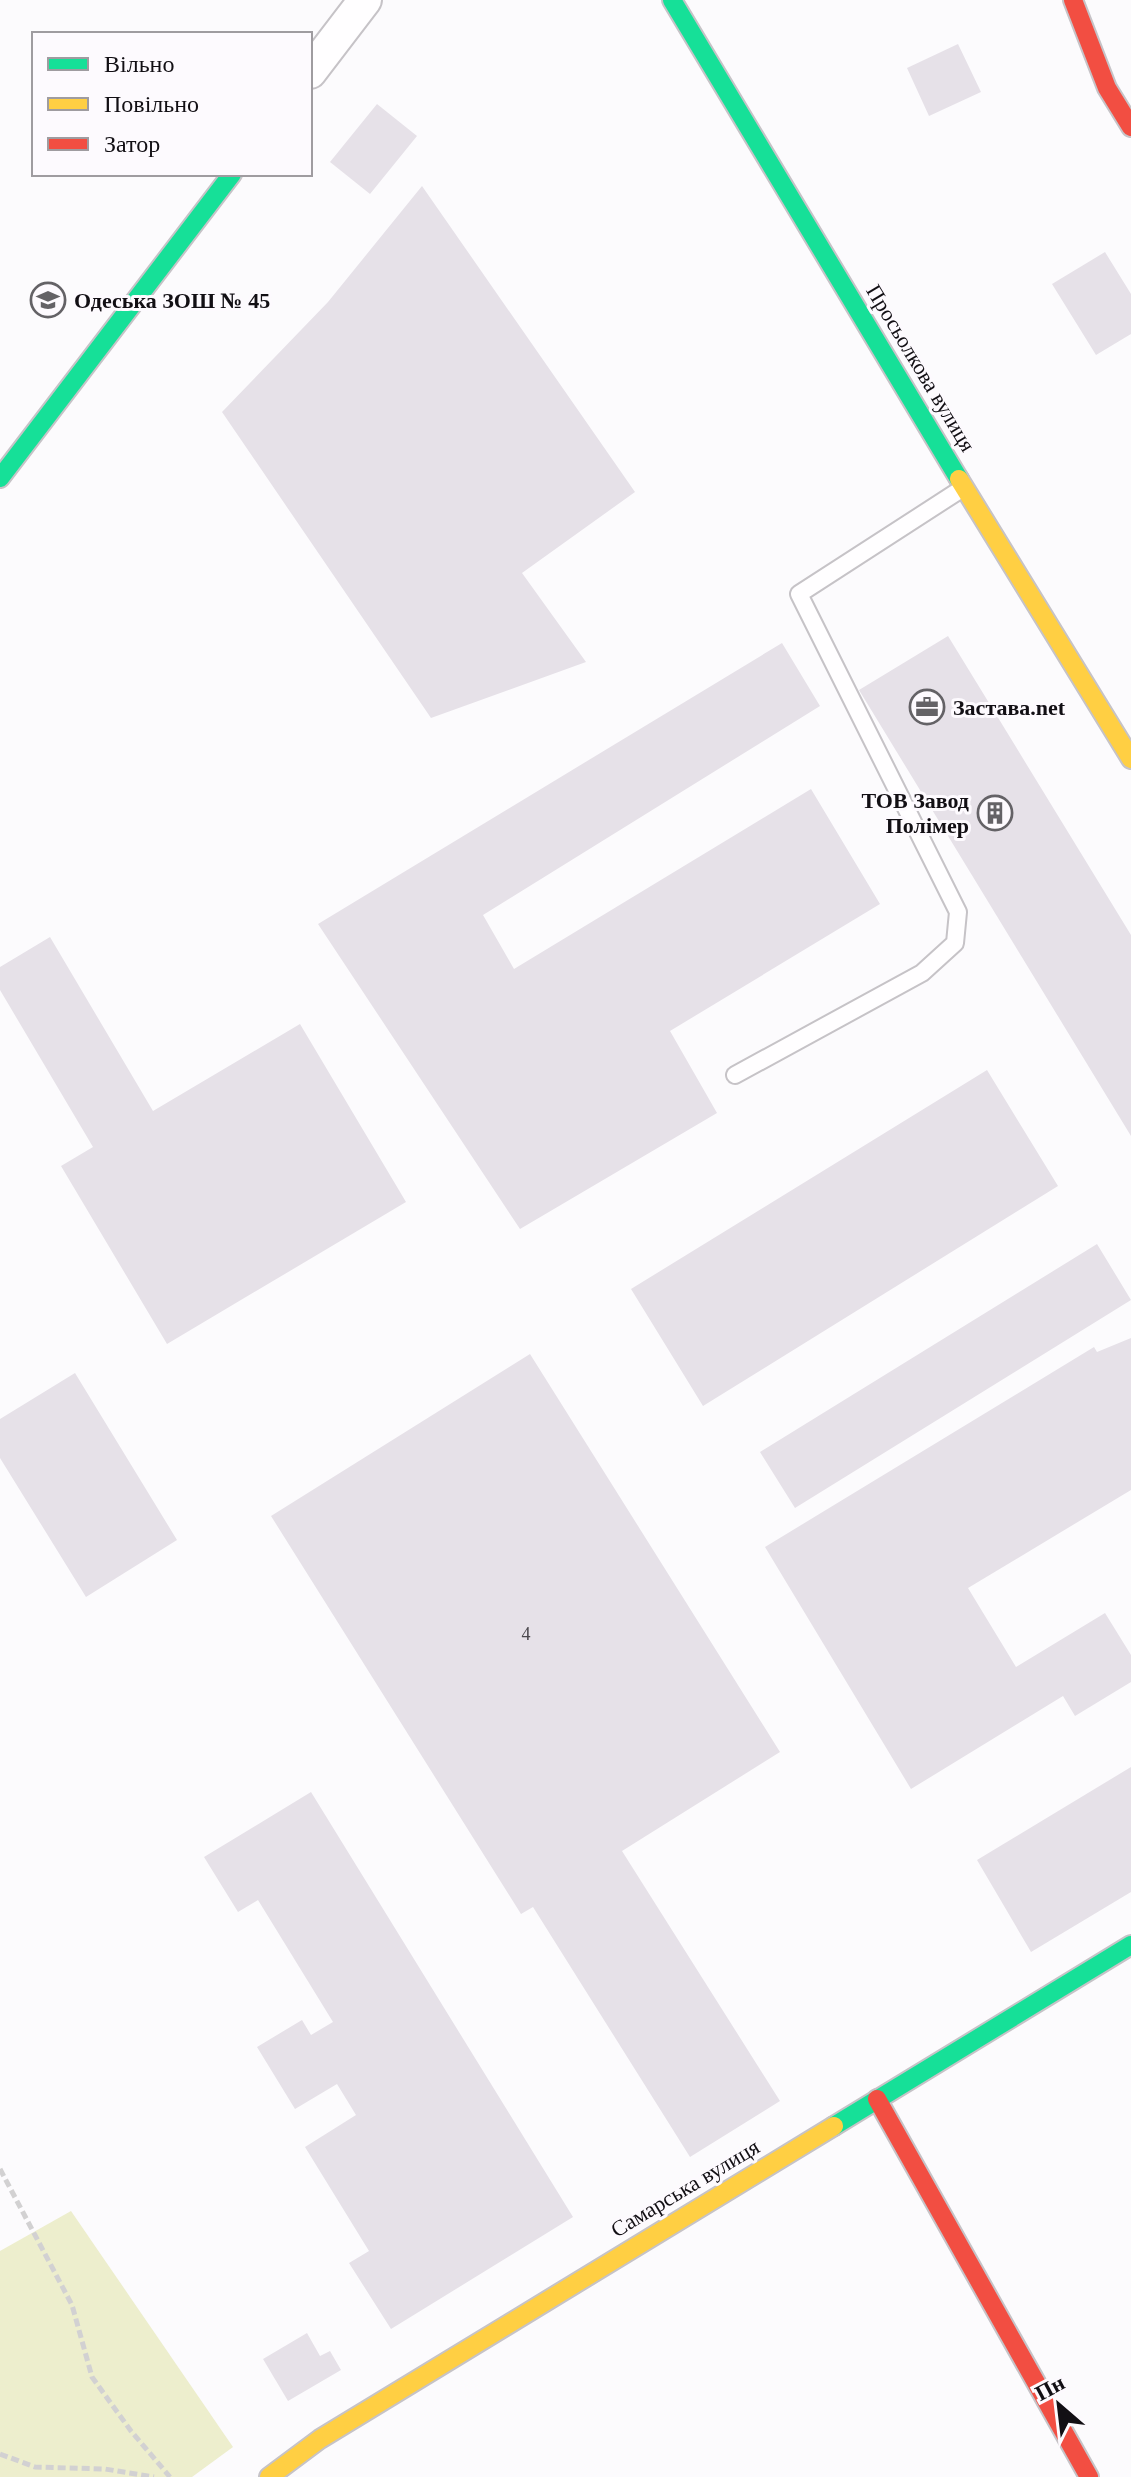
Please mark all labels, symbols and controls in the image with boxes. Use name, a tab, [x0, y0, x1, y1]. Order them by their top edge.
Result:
legend	[32, 32, 312, 176]
text: Вільно	[104, 51, 174, 77]
text: Повільно	[104, 91, 199, 117]
text: Затор	[104, 131, 160, 157]
street label: Просьолкова вулиця	[861, 280, 981, 456]
school or university icon: Одеська ЗОШ № 45	[29, 281, 67, 319]
place label: Одеська ЗОШ № 45	[74, 288, 270, 313]
office icon: Застава.net	[908, 688, 946, 726]
place label: Застава.net	[953, 695, 1066, 720]
place label: ТОВ Завод Полімер	[861, 788, 969, 838]
building icon: ТОВ Завод Полімер	[976, 794, 1014, 832]
house number: 4	[522, 1624, 531, 1644]
street label: Самарська вулиця	[606, 2134, 764, 2242]
north arrow	[1019, 2365, 1099, 2445]
text: Пн	[1031, 2370, 1069, 2406]

